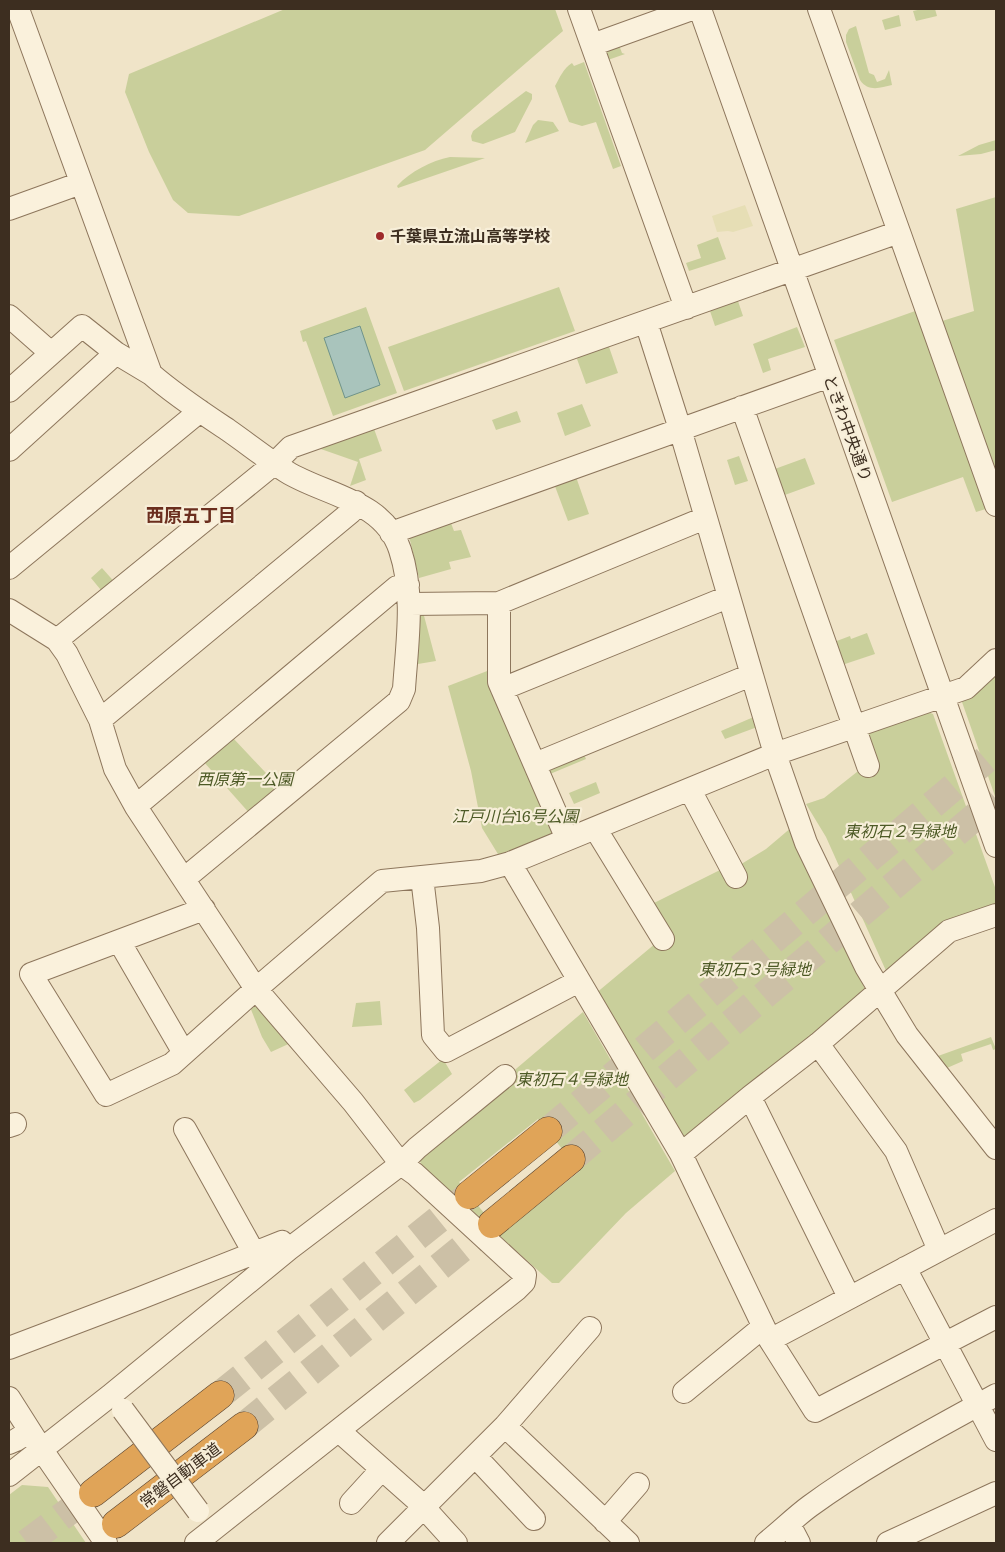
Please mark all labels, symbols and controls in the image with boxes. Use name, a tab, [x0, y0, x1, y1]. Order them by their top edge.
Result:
place label: 千葉県立流山高等学校	[390, 223, 550, 247]
marker: 千葉県立流山高等学校	[374, 230, 386, 242]
street label: ときわ中央通り	[819, 371, 879, 484]
district label: 西原五丁目	[146, 501, 236, 528]
park label: 西原第一公園	[197, 766, 295, 790]
park label: 江戸川台16号公園	[452, 803, 580, 827]
park label: 東初石２号緑地	[844, 818, 958, 842]
park label: 東初石３号緑地	[699, 956, 813, 980]
park label: 東初石４号緑地	[516, 1066, 630, 1090]
street label: 常磐自動車道	[134, 1436, 225, 1513]

